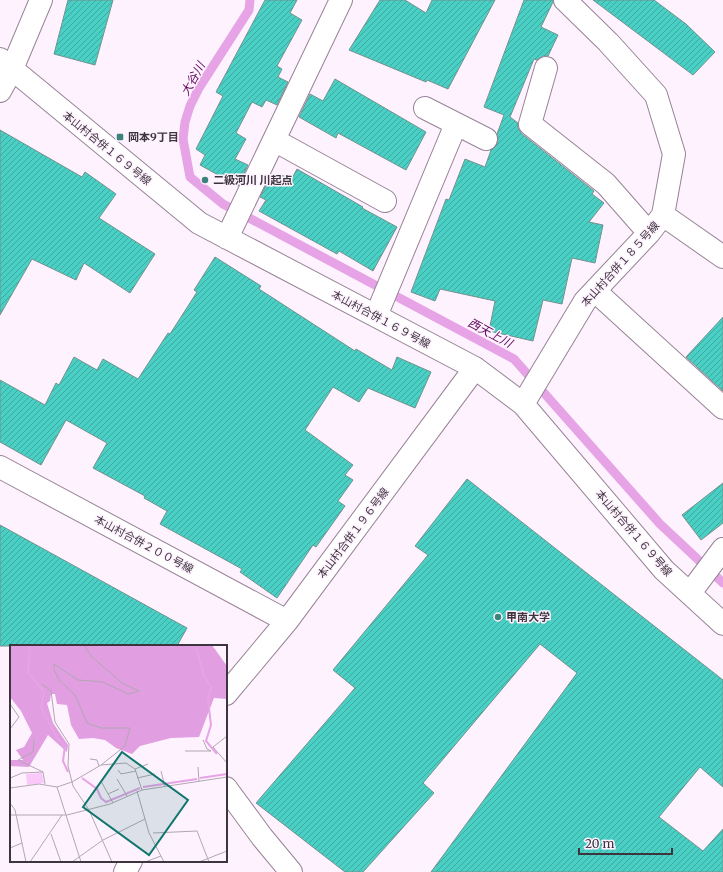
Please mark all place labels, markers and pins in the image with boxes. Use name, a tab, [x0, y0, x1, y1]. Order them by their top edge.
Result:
place label: 岡本9丁目	[128, 130, 179, 144]
marker: 岡本9丁目	[115, 132, 125, 142]
place label: 二級河川 川起点	[213, 173, 293, 187]
marker: 二級河川 川起点	[200, 175, 210, 185]
place label: 甲南大学	[506, 610, 550, 624]
marker: 甲南大学	[493, 612, 503, 622]

